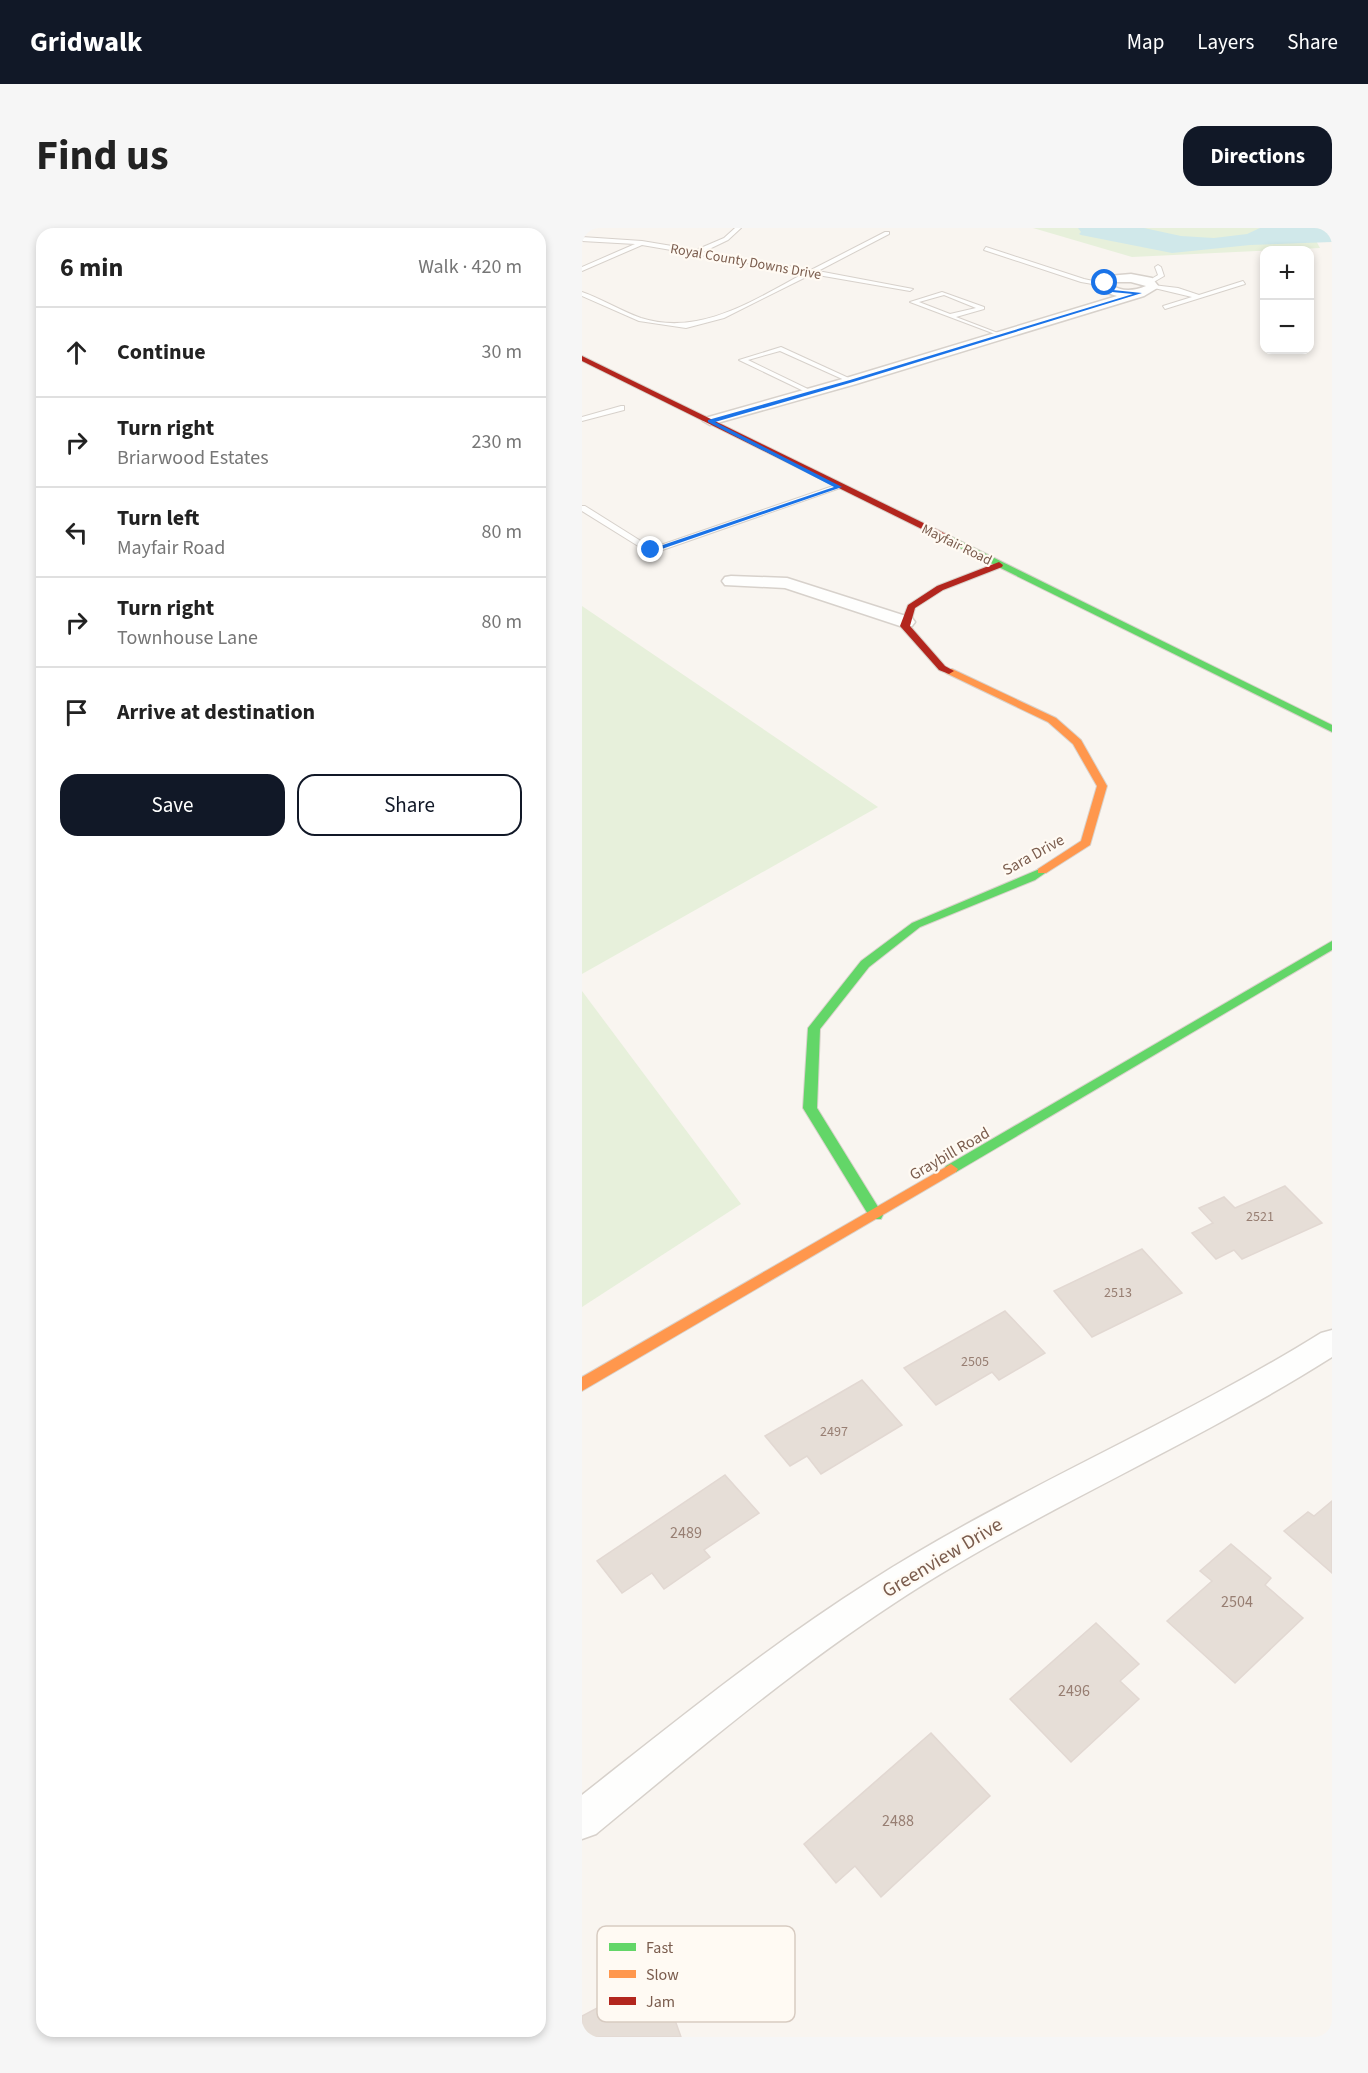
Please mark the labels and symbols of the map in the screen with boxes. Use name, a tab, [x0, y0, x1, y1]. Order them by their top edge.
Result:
street label: Royal County Downs Drive	[669, 239, 823, 285]
route start	[1091, 269, 1117, 295]
street label: Mayfair Road	[918, 519, 995, 571]
route end	[637, 536, 663, 562]
street label: Sara Drive	[999, 829, 1068, 881]
street label: Graybill Road	[905, 1122, 994, 1186]
house number: 2521	[1246, 1207, 1274, 1227]
house number: 2513	[1104, 1283, 1132, 1303]
house number: 2505	[961, 1352, 989, 1372]
house number: 2497	[820, 1422, 848, 1442]
street label: Greenview Drive	[877, 1511, 1008, 1605]
house number: 2489	[670, 1522, 702, 1544]
house number: 2504	[1221, 1591, 1253, 1613]
house number: 2496	[1058, 1680, 1090, 1702]
house number: 2488	[882, 1810, 914, 1832]
legend	[597, 1926, 795, 2022]
text: Fast	[646, 1937, 674, 1959]
text: Slow	[646, 1964, 679, 1986]
text: Jam	[646, 1991, 675, 2013]

